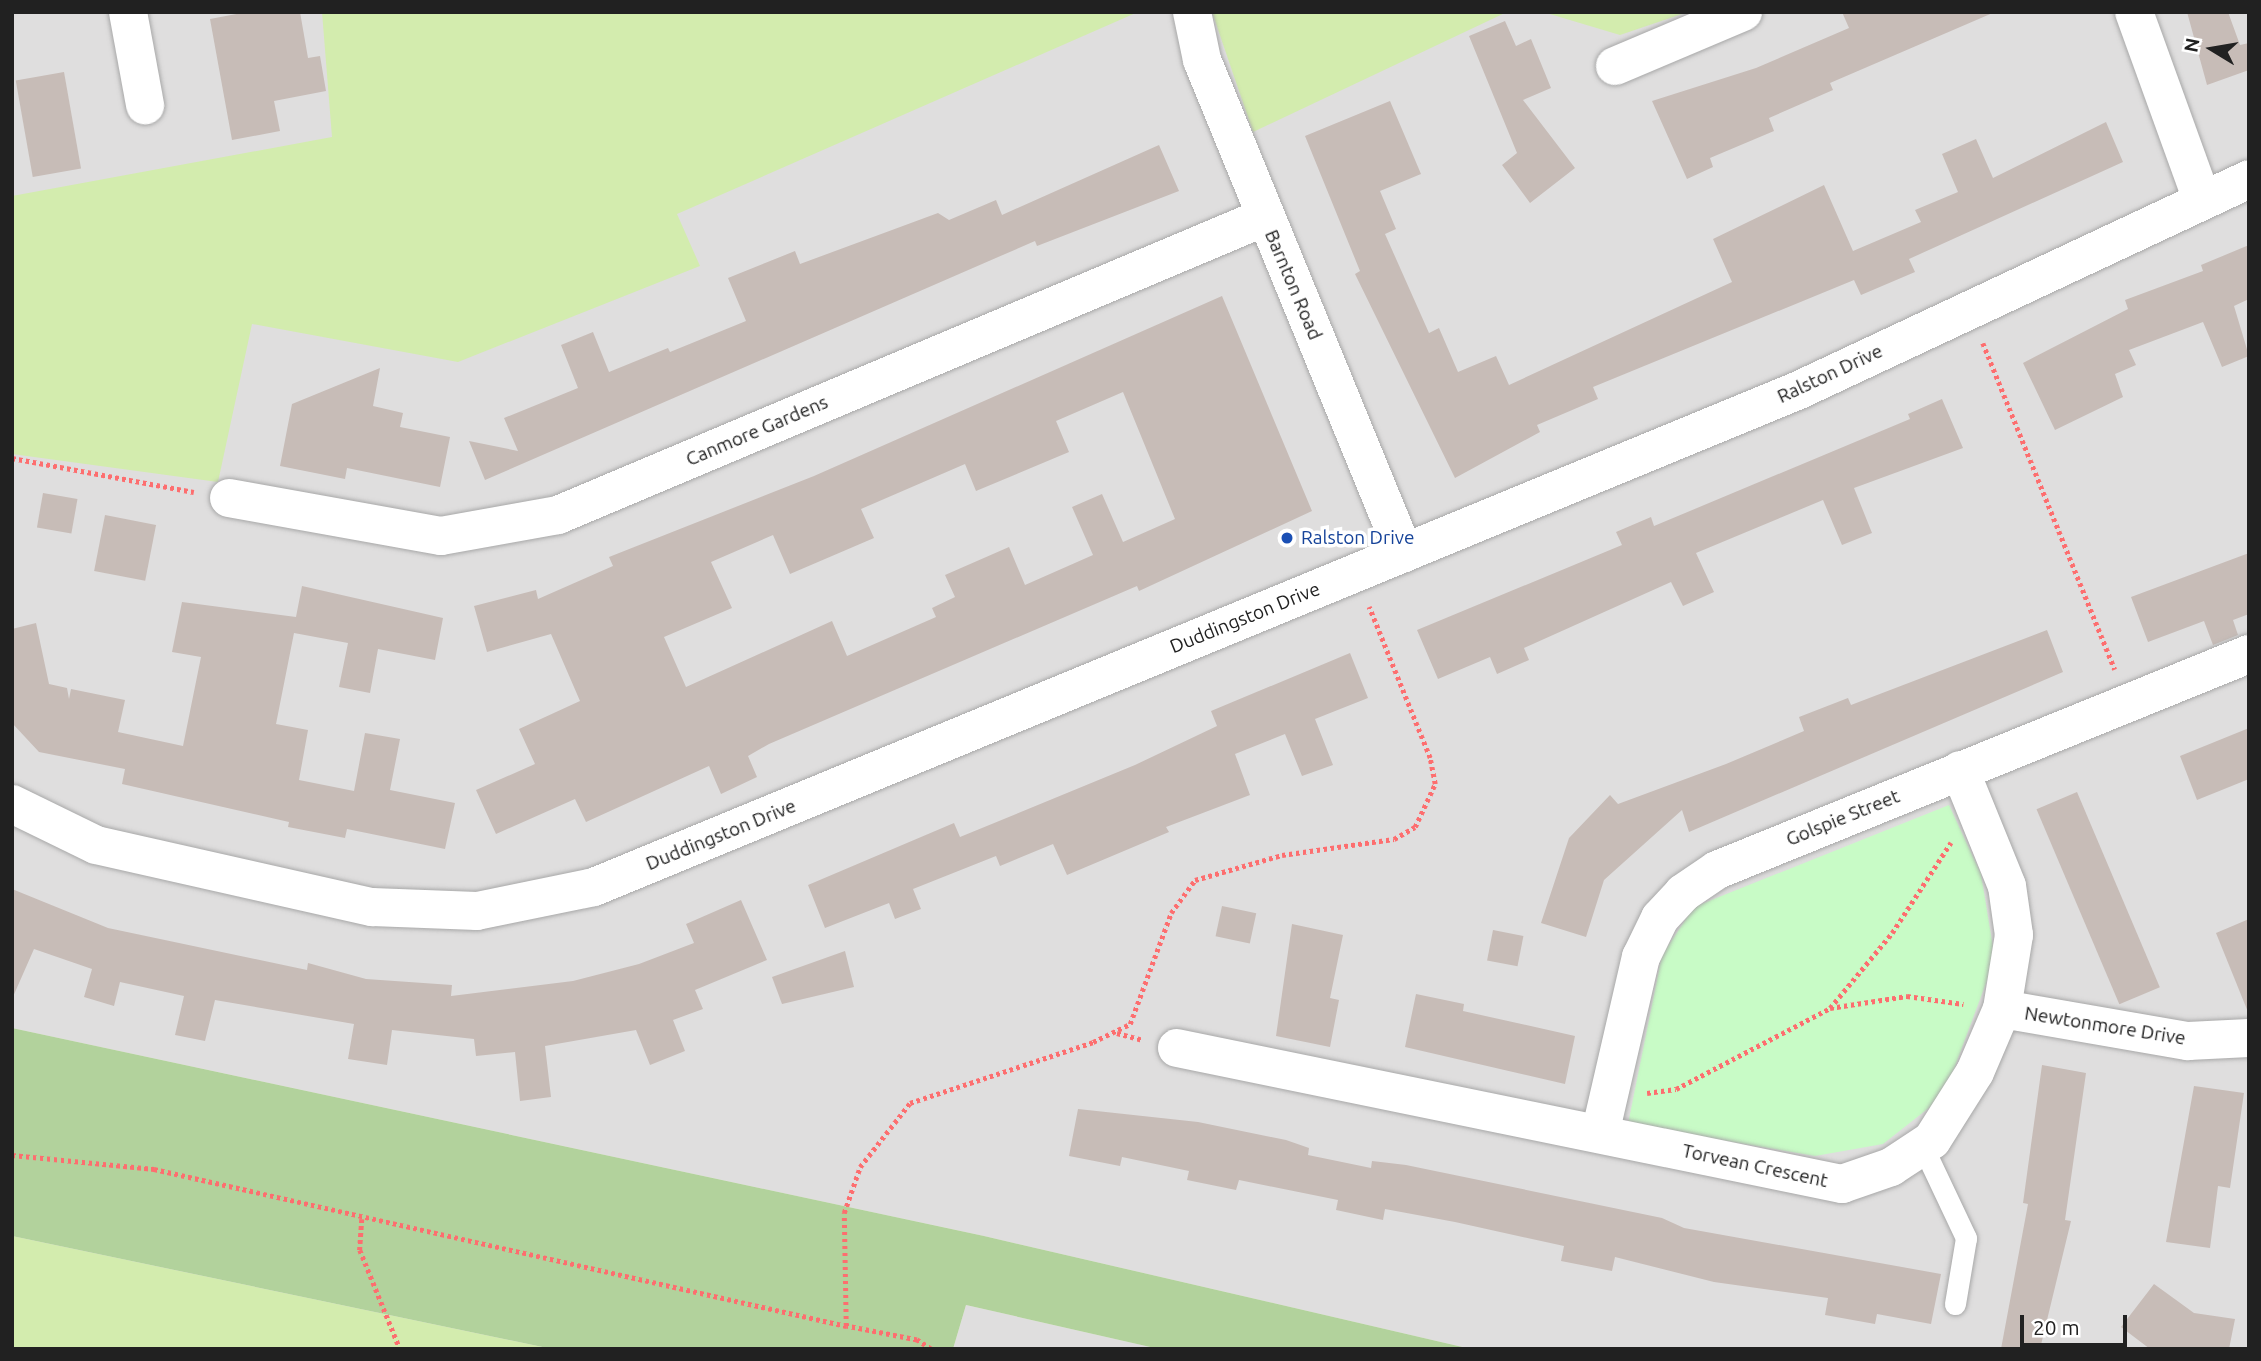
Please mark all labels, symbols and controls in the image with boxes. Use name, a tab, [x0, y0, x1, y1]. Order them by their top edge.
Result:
north arrow	[2177, 14, 2247, 84]
text: N	[2179, 36, 2204, 54]
street label: Barnton Road	[1260, 227, 1326, 343]
street label: Ralston Drive	[1774, 340, 1886, 408]
street label: Canmore Gardens	[683, 391, 831, 471]
place label: Ralston Drive	[1301, 527, 1414, 549]
marker: Ralston Drive	[1279, 530, 1295, 546]
street label: Duddingston Drive	[1167, 578, 1323, 658]
street label: Golspie Street	[1783, 785, 1903, 851]
street label: Duddingston Drive	[643, 795, 799, 875]
street label: Newtonmore Drive	[2023, 1002, 2187, 1050]
street label: Torvean Crescent	[1680, 1139, 1830, 1193]
scale bar	[2023, 1302, 2130, 1346]
text: 20 m	[2033, 1315, 2080, 1339]

